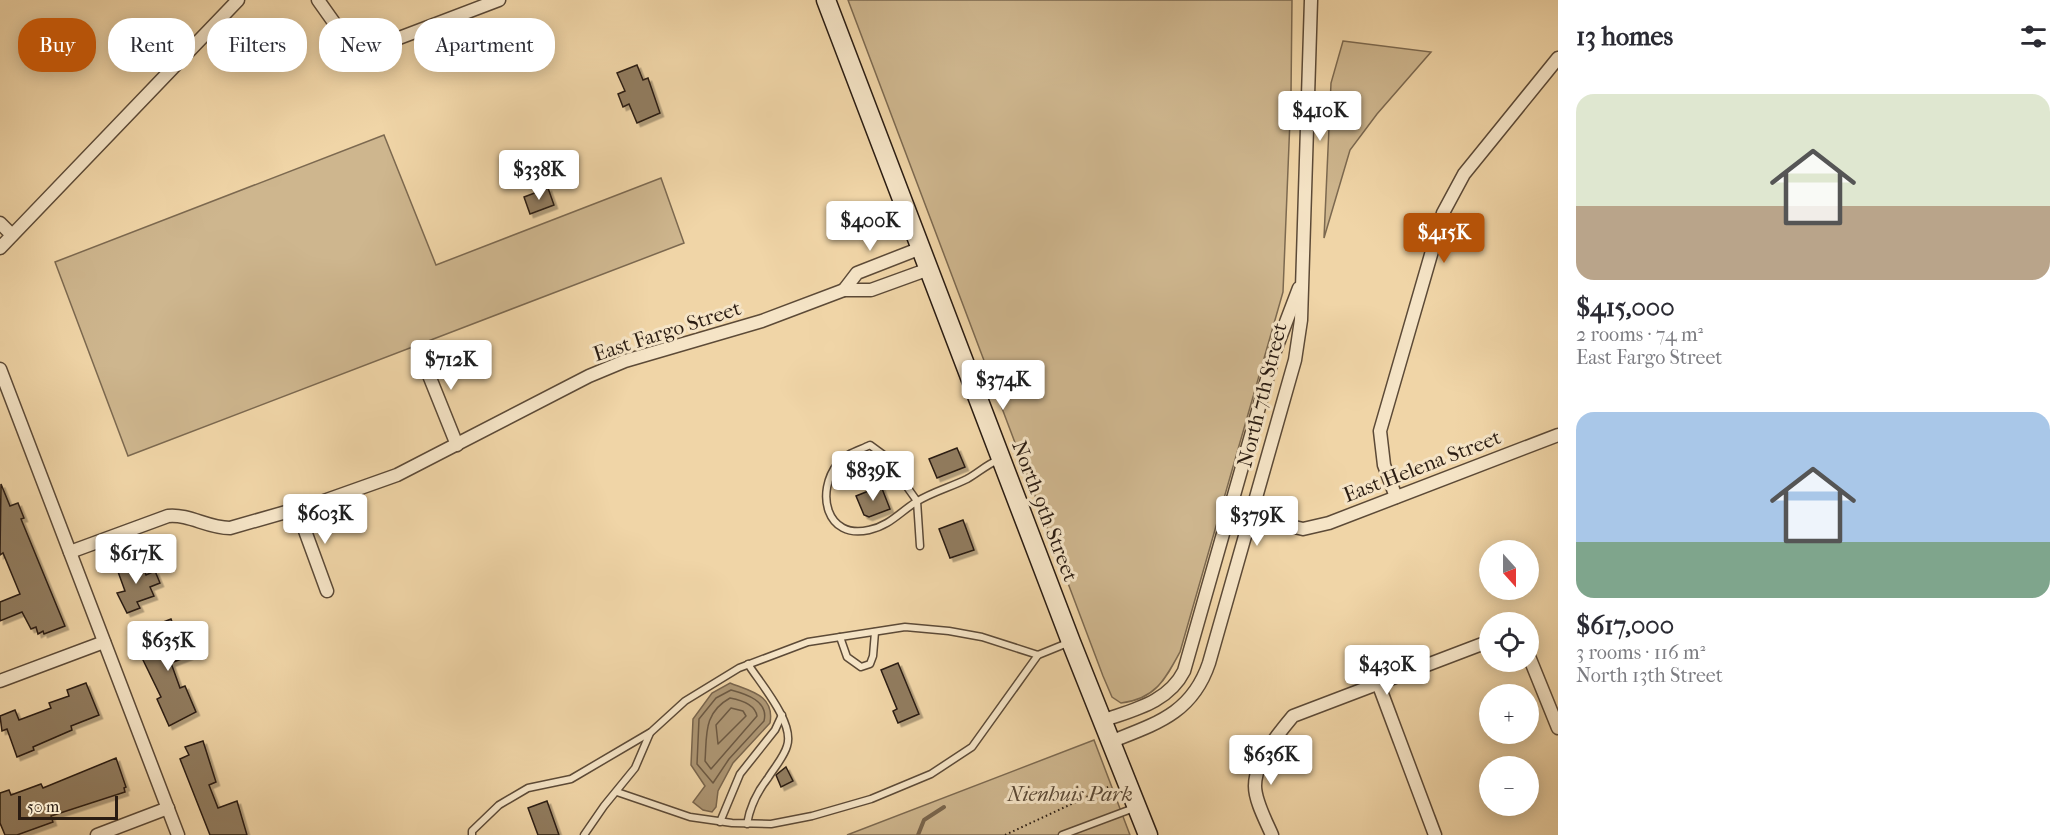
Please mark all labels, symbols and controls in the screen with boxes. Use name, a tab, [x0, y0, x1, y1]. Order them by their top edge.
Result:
chip: Buy	[18, 18, 96, 72]
chip: Rent	[108, 18, 195, 72]
chip: Filters	[207, 18, 307, 72]
chip: New	[319, 18, 402, 72]
chip: Apartment	[414, 18, 555, 72]
icon: filters	[2017, 20, 2050, 53]
text: 13 homes	[1576, 21, 1673, 52]
pin: $410K	[1278, 91, 1362, 142]
text: $410K	[1292, 99, 1348, 122]
icon: home	[1759, 133, 1867, 241]
pin: $338K	[497, 150, 581, 201]
text: $338K	[513, 158, 565, 181]
pin: $400K	[828, 201, 912, 252]
text: $400K	[840, 209, 900, 232]
pin: $415K	[1402, 213, 1486, 264]
text: $415K	[1417, 221, 1471, 244]
text: $415,000	[1576, 292, 1675, 323]
street label: East Fargo Street	[590, 296, 744, 366]
street label: North 7th Street	[1232, 320, 1292, 470]
text: 2 rooms · 74 m²	[1576, 323, 1703, 346]
pin: $712K	[409, 340, 493, 391]
text: East Fargo Street	[1576, 346, 1722, 369]
text: $712K	[425, 348, 477, 371]
pin: $374K	[961, 360, 1045, 411]
text: $374K	[976, 368, 1030, 391]
street label: East Helena Street	[1340, 425, 1505, 507]
street label: North 9th Street	[1007, 437, 1083, 585]
pin: $839K	[831, 451, 915, 502]
icon: home	[1759, 451, 1867, 559]
text: $839K	[846, 459, 900, 482]
pin: $603K	[283, 494, 367, 545]
pin: $379K	[1215, 496, 1299, 547]
text: $603K	[297, 502, 353, 525]
text: $379K	[1230, 504, 1284, 527]
pin: $617K	[94, 534, 178, 585]
north arrow	[1479, 540, 1539, 600]
map controls	[1479, 540, 1539, 816]
text: $617K	[109, 542, 163, 565]
text: $617,000	[1576, 610, 1674, 641]
button: locate	[1479, 612, 1539, 672]
pin: $635K	[126, 621, 210, 672]
text: $635K	[141, 629, 195, 652]
text: 3 rooms · 116 m²	[1576, 641, 1705, 664]
pin: $430K	[1345, 645, 1429, 696]
text: $430K	[1359, 653, 1415, 676]
text: North 13th Street	[1576, 664, 1723, 687]
button: +	[1479, 684, 1539, 744]
pin: $636K	[1229, 735, 1313, 786]
text: $636K	[1243, 743, 1299, 766]
button: −	[1479, 756, 1539, 816]
park label: Nienhuis Park	[1006, 782, 1133, 806]
scale bar	[18, 793, 118, 820]
text: 50 m	[27, 797, 59, 816]

